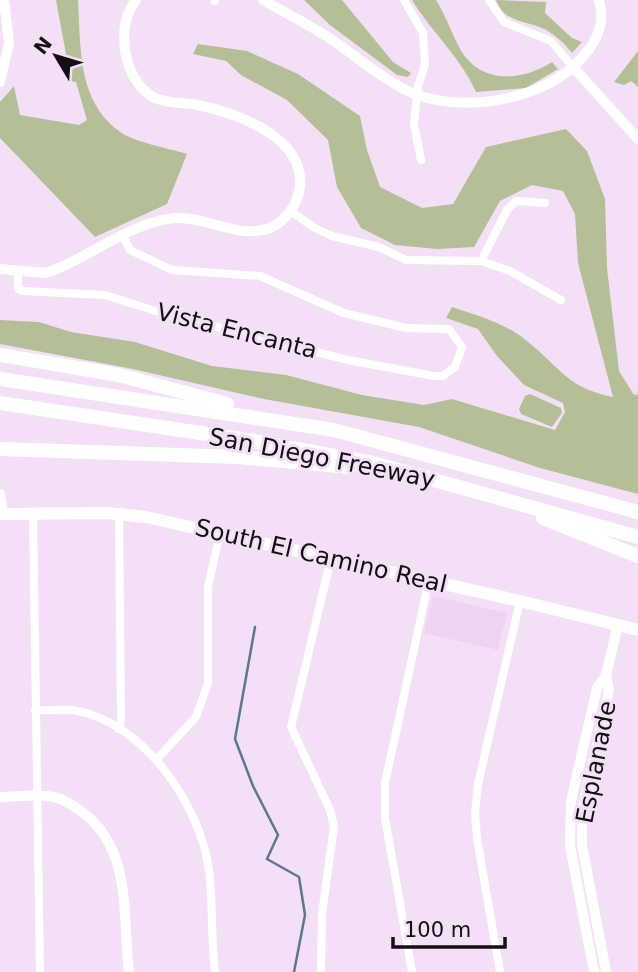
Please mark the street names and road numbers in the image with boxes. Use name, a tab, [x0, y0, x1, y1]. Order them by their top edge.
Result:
street label: Vista Encanta	[154, 298, 320, 364]
street label: San Diego Freeway	[207, 422, 437, 494]
street label: South El Camino Real	[192, 513, 450, 599]
street label: Esplanade	[570, 698, 622, 826]

